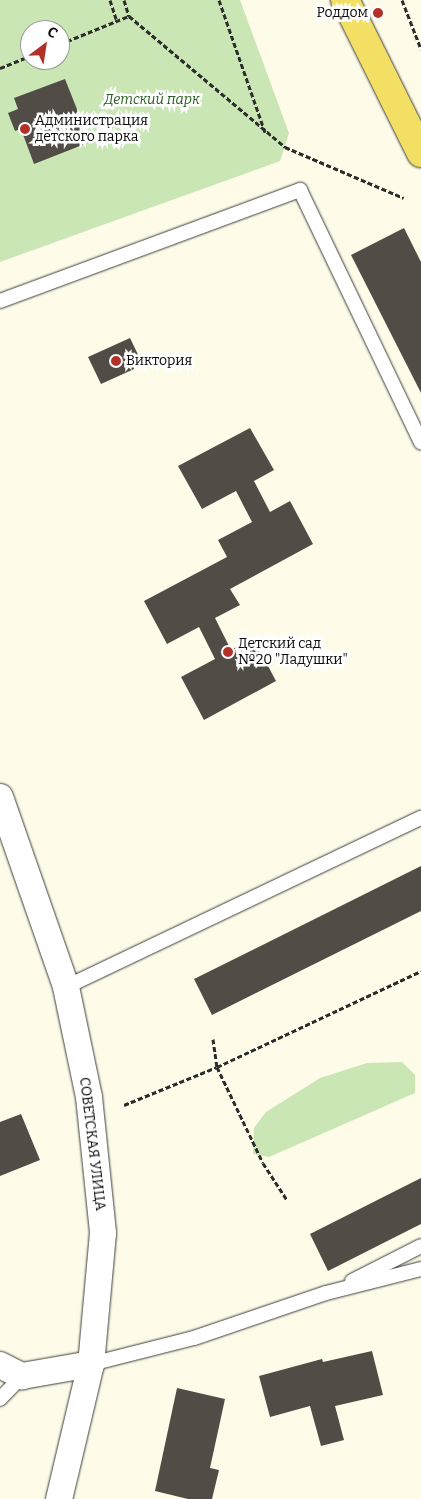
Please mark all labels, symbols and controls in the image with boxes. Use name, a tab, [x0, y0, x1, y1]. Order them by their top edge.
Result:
place label: Роддом	[316, 5, 368, 21]
marker: Роддом	[372, 7, 384, 19]
north arrow	[20, 20, 70, 70]
text: С	[44, 23, 61, 42]
park label: Детский парк	[104, 92, 200, 108]
place label: Администрация детского парка	[35, 113, 148, 146]
marker: Администрация детского парка	[19, 123, 31, 135]
place label: Виктория	[126, 353, 192, 369]
marker: Виктория	[110, 355, 122, 367]
place label: Детский сад №20 "Ладушки"	[238, 636, 348, 669]
marker: Детский сад №20 "Ладушки"	[222, 646, 234, 658]
street label: СОВЕТСКАЯ УЛИЦА	[75, 1076, 109, 1212]

